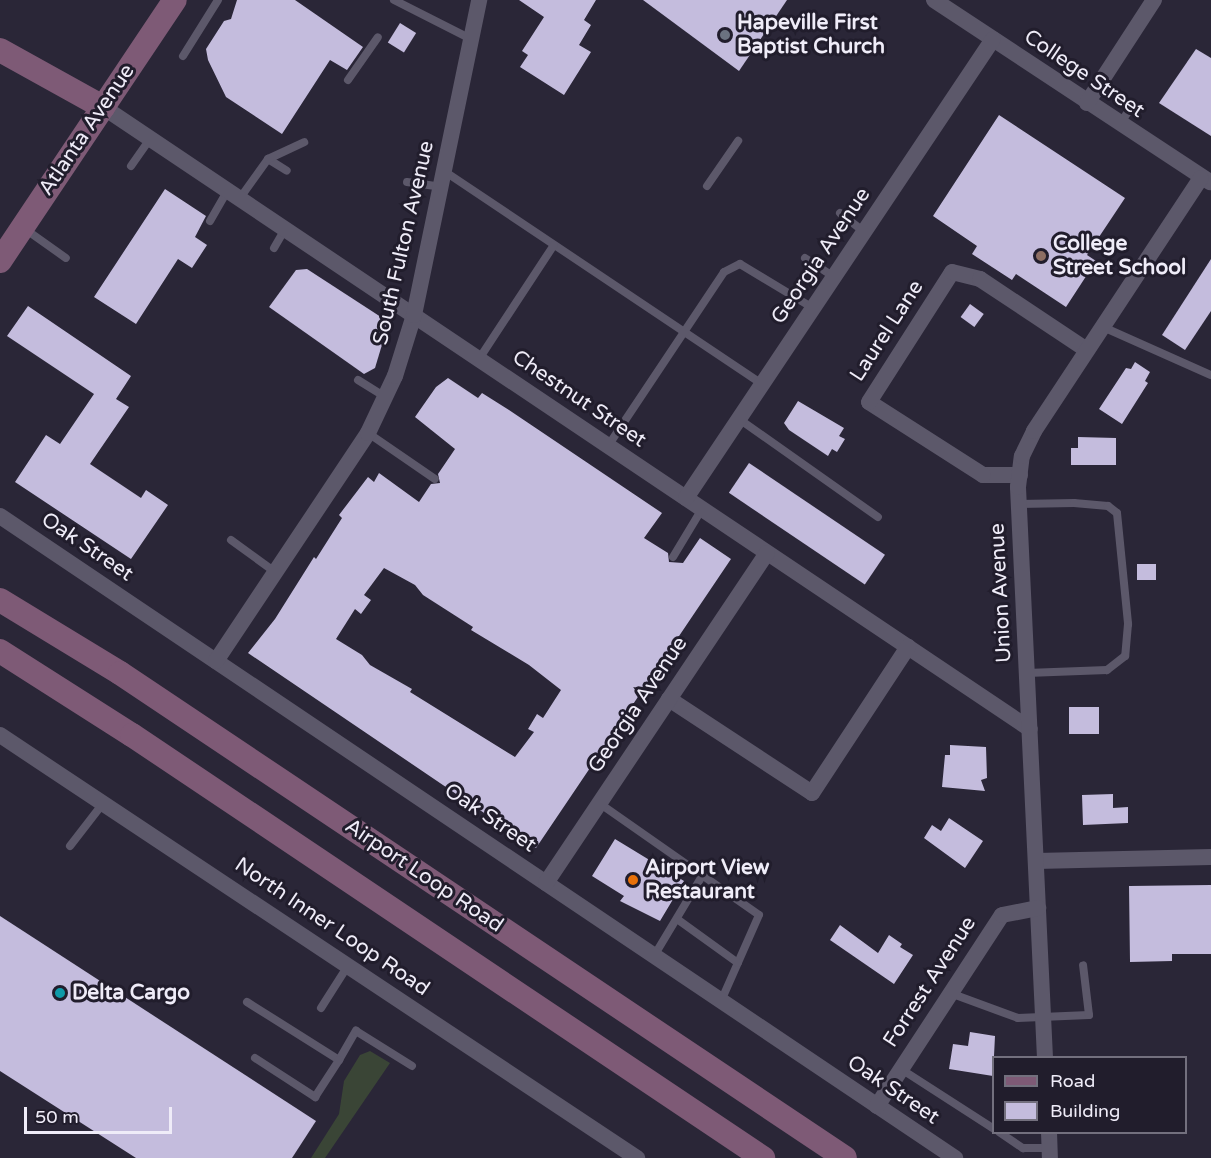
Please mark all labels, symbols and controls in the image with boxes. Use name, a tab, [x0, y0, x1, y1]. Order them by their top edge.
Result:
place label: Hapeville First Baptist Church	[737, 10, 885, 60]
street label: College Street	[1019, 24, 1149, 124]
marker: Hapeville First Baptist Church	[718, 28, 732, 42]
street label: Atlanta Avenue	[34, 59, 140, 201]
street label: South Fulton Avenue	[368, 138, 440, 348]
street label: Georgia Avenue	[766, 183, 876, 329]
place label: College Street School	[1053, 231, 1186, 281]
marker: College Street School	[1034, 249, 1048, 263]
street label: Laurel Lane	[845, 276, 929, 386]
street label: Chestnut Street	[507, 345, 651, 453]
street label: Oak Street	[36, 507, 138, 587]
street label: Union Avenue	[985, 523, 1017, 663]
street label: Georgia Avenue	[583, 632, 693, 778]
street label: Oak Street	[439, 778, 541, 858]
street label: Airport Loop Road	[340, 814, 508, 938]
street label: North Inner Loop Road	[230, 852, 434, 1002]
place label: Airport View Restaurant	[645, 855, 769, 905]
marker: Airport View Restaurant	[626, 873, 640, 887]
street label: Forrest Avenue	[878, 912, 982, 1052]
place label: Delta Cargo	[72, 980, 190, 1006]
marker: Delta Cargo	[53, 986, 67, 1000]
street label: Oak Street	[842, 1050, 944, 1130]
legend	[992, 1056, 1187, 1134]
text: Road	[1050, 1070, 1095, 1092]
scale bar	[27, 1095, 176, 1133]
text: Building	[1050, 1100, 1120, 1122]
text: 50 m	[35, 1106, 79, 1128]

